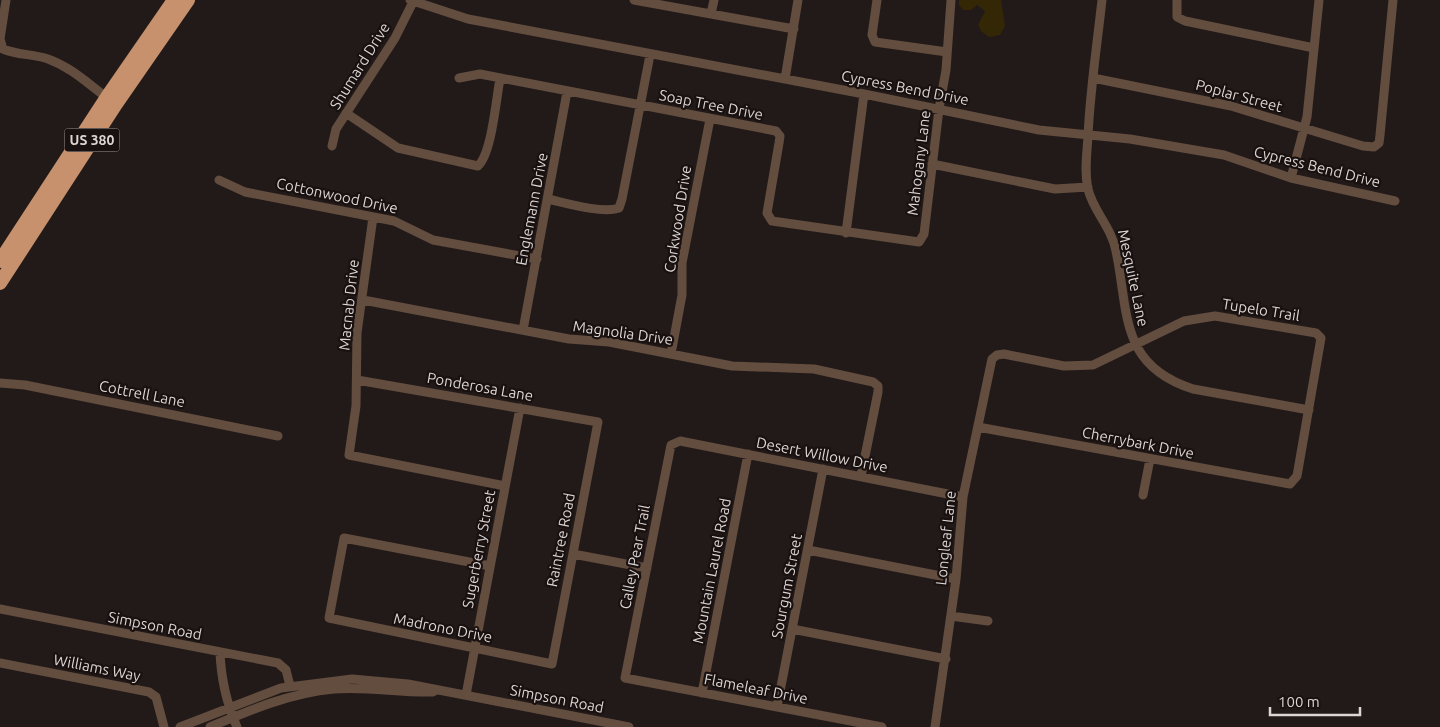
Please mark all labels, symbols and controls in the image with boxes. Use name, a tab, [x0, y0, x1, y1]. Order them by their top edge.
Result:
street label: Shumard Drive	[326, 19, 393, 112]
street label: Cypress Bend Drive	[840, 67, 970, 108]
street label: Poplar Street	[1194, 76, 1284, 115]
street label: Soap Tree Drive	[658, 86, 765, 123]
street label: Mahogany Lane	[904, 109, 933, 216]
road number: US 380	[64, 128, 120, 152]
street label: Cypress Bend Drive	[1252, 143, 1382, 190]
street label: Englemann Drive	[512, 151, 551, 267]
street label: Corkwood Drive	[661, 164, 694, 274]
street label: Cottonwood Drive	[275, 174, 399, 217]
street label: Mesquite Lane	[1115, 228, 1152, 328]
street label: Macnab Drive	[335, 258, 362, 351]
street label: Tupelo Trail	[1221, 295, 1301, 324]
street label: Magnolia Drive	[572, 317, 674, 348]
street label: Ponderosa Lane	[426, 369, 535, 404]
street label: Cottrell Lane	[98, 377, 187, 410]
street label: Cherrybark Drive	[1081, 423, 1195, 462]
street label: Desert Willow Drive	[755, 433, 889, 476]
street label: Sugerberry Street	[459, 488, 498, 610]
street label: Longleaf Lane	[932, 490, 959, 586]
street label: Raintree Road	[543, 491, 578, 588]
street label: Mountain Laurel Road	[689, 497, 734, 645]
street label: Calley Pear Trail	[616, 503, 653, 611]
street label: Sourgum Street	[768, 532, 805, 640]
street label: Simpson Road	[107, 608, 203, 643]
street label: Madrono Drive	[392, 610, 494, 645]
street label: Williams Way	[52, 651, 142, 684]
street label: Flameleaf Drive	[703, 670, 809, 707]
street label: Simpson Road	[509, 681, 605, 716]
scale bar	[1270, 684, 1360, 716]
text: 100 m	[1278, 693, 1320, 710]

